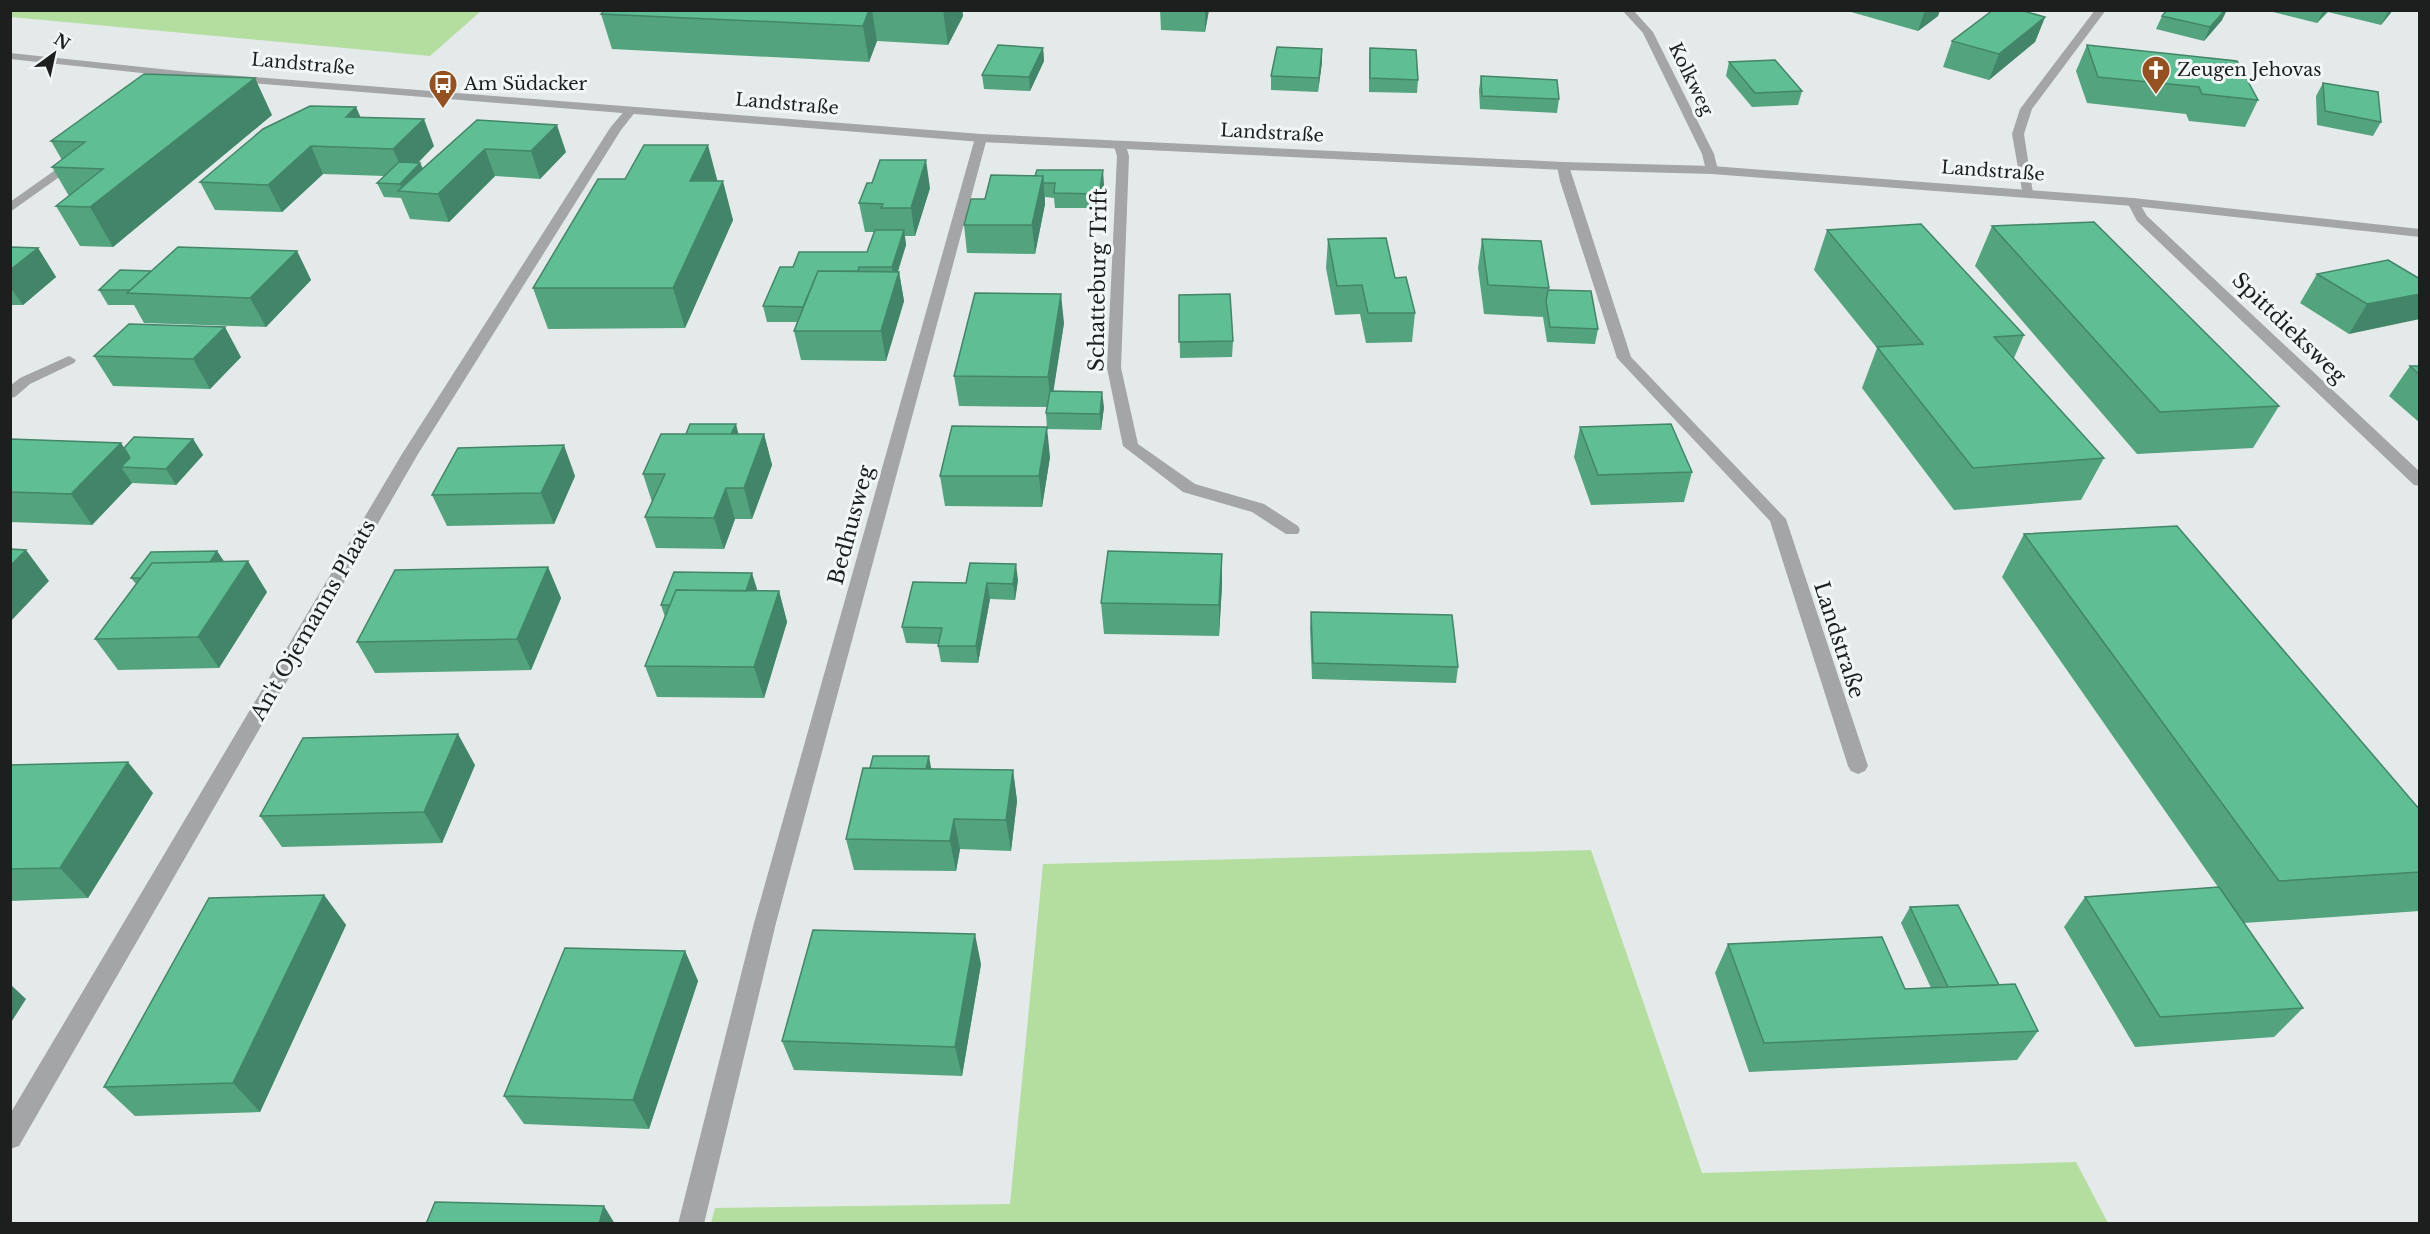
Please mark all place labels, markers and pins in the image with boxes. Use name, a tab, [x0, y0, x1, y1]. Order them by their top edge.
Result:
church icon: Zeugen Jehovas	[2140, 54, 2172, 96]
place label: Zeugen Jehovas	[2177, 59, 2322, 81]
bus stop icon: Am Südacker	[427, 68, 459, 110]
place label: Am Südacker	[463, 73, 588, 95]

